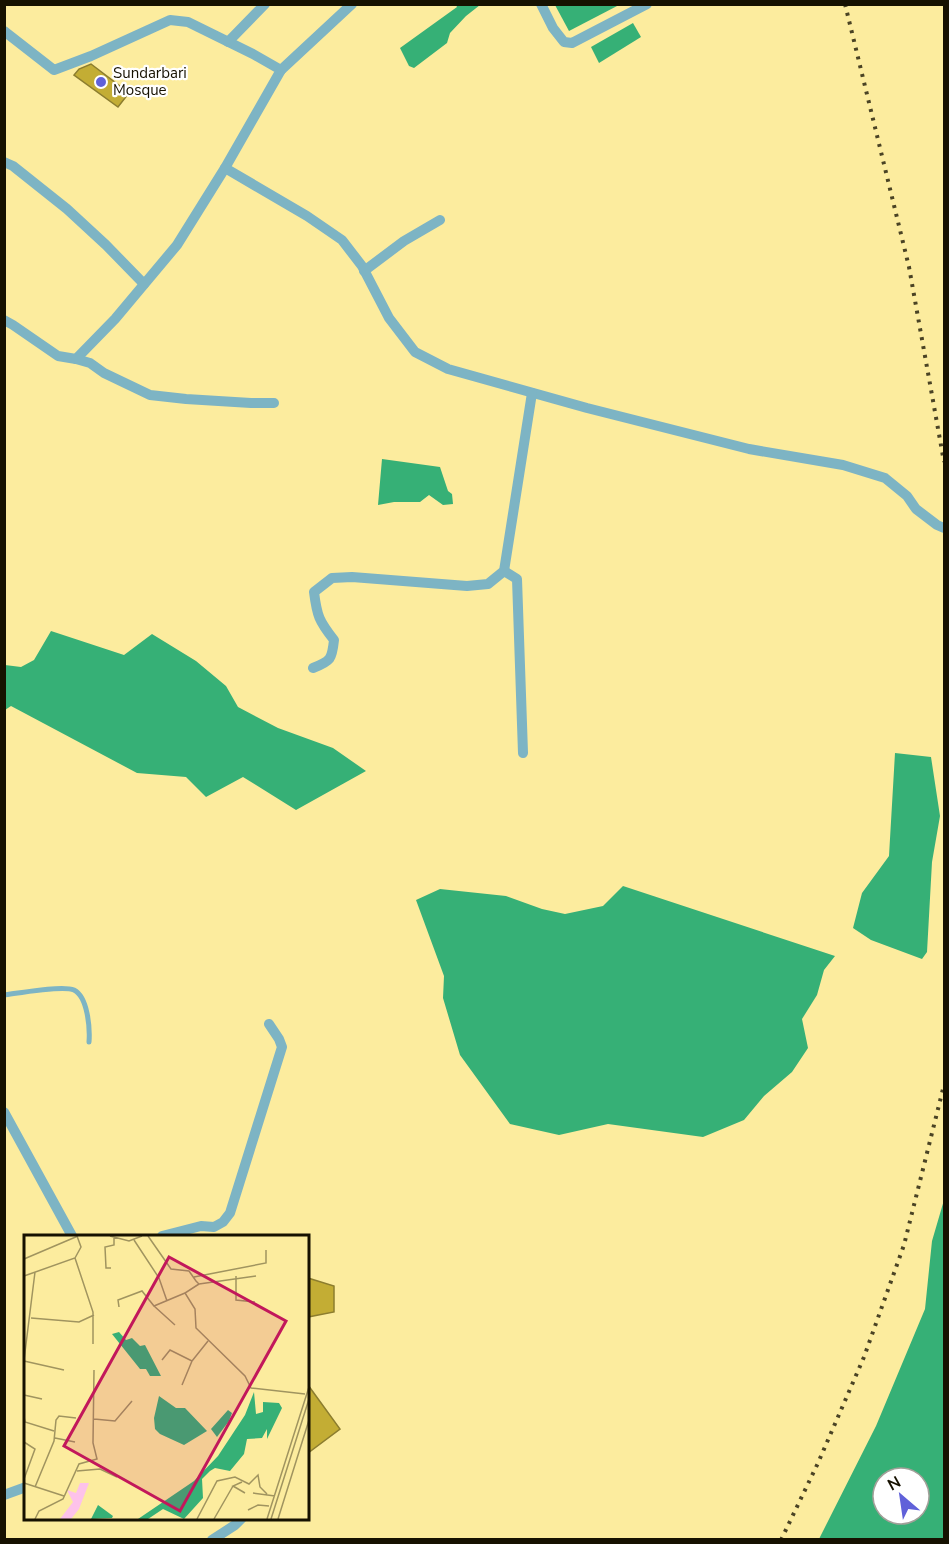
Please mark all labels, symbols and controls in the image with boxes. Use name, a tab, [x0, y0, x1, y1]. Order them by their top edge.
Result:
place label: Sundarbari Mosque	[113, 63, 187, 100]
marker: Sundarbari Mosque	[94, 75, 108, 89]
inset map	[24, 1235, 309, 1520]
north arrow	[871, 1466, 931, 1526]
text: N	[884, 1471, 905, 1496]

